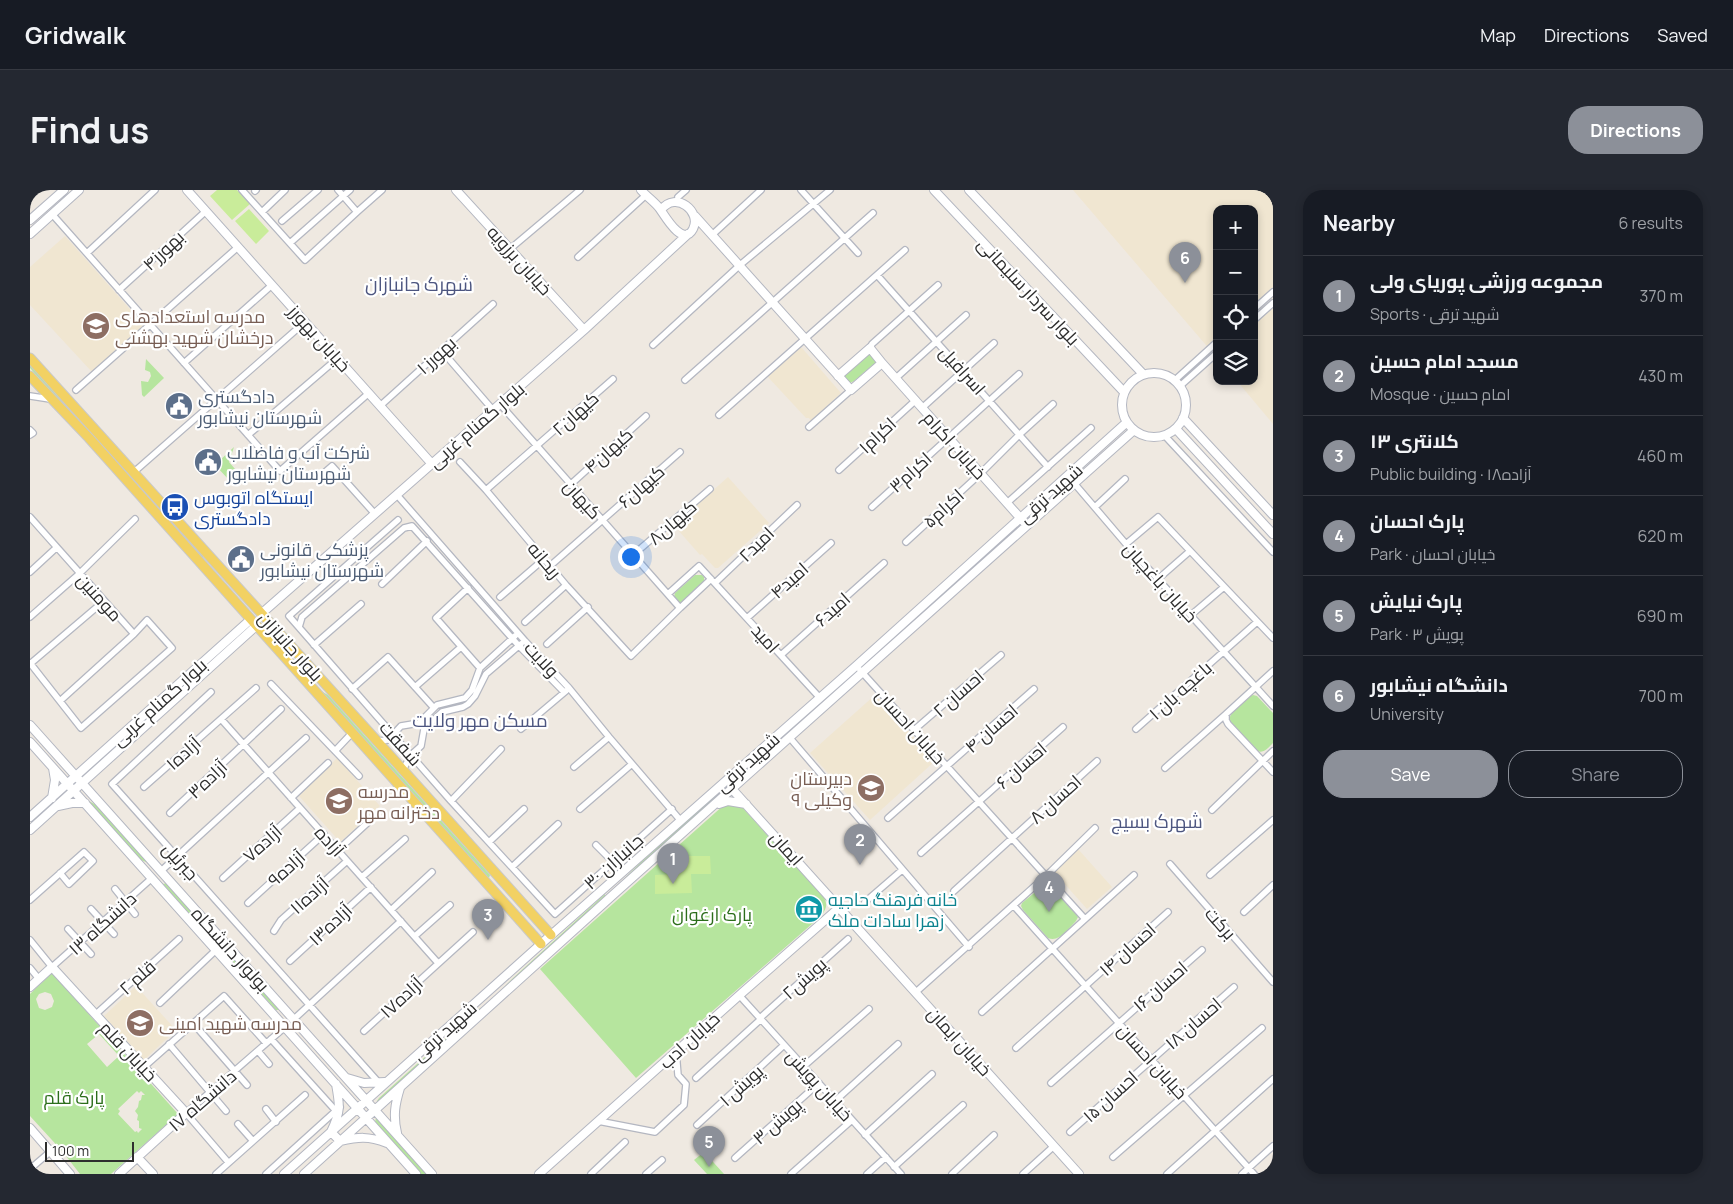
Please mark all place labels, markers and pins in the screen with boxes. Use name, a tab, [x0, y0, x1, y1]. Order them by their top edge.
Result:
pin: 6	[1169, 242, 1201, 283]
place label: مدرسه استعدادهای درخشان شهید بهشتی	[115, 304, 273, 349]
school or university icon: مدرسه استعدادهای درخشان شهید بهشتی	[81, 311, 111, 341]
place label: دادگستری شهرستان نیشابور	[197, 384, 322, 429]
public building icon: دادگستری شهرستان نیشابور	[164, 391, 194, 421]
place label: شرکت آب و فاضلاب شهرستان نیشابور	[226, 440, 370, 485]
public building icon: شرکت آب و فاضلاب شهرستان نیشابور	[193, 447, 223, 477]
place label: ایستگاه اتوبوس دادگستری	[194, 485, 314, 530]
bus stop icon: ایستگاه اتوبوس دادگستری	[160, 492, 190, 522]
place label: پزشکی قانونی شهرستان نیشابور	[259, 537, 384, 582]
public building icon: پزشکی قانونی شهرستان نیشابور	[226, 544, 256, 574]
place label: دبیرستان وکیلی ۹	[790, 766, 852, 811]
school or university icon: دبیرستان وکیلی ۹	[856, 773, 886, 803]
place label: مدرسه دخترانه مهر	[357, 779, 440, 824]
school or university icon: مدرسه دخترانه مهر	[324, 786, 354, 816]
pin: 2	[844, 824, 876, 865]
pin: 1	[657, 843, 689, 884]
pin: 4	[1033, 871, 1065, 912]
place label: خانه فرهنگ حاجیه زهرا سادات ملک	[828, 887, 957, 932]
museum icon: خانه فرهنگ حاجیه زهرا سادات ملک	[794, 894, 824, 924]
pin: 3	[472, 899, 504, 940]
school or university icon: مدرسه شهید امینی	[125, 1008, 155, 1038]
place label: مدرسه شهید امینی	[159, 1011, 302, 1035]
pin: 5	[693, 1126, 725, 1167]

